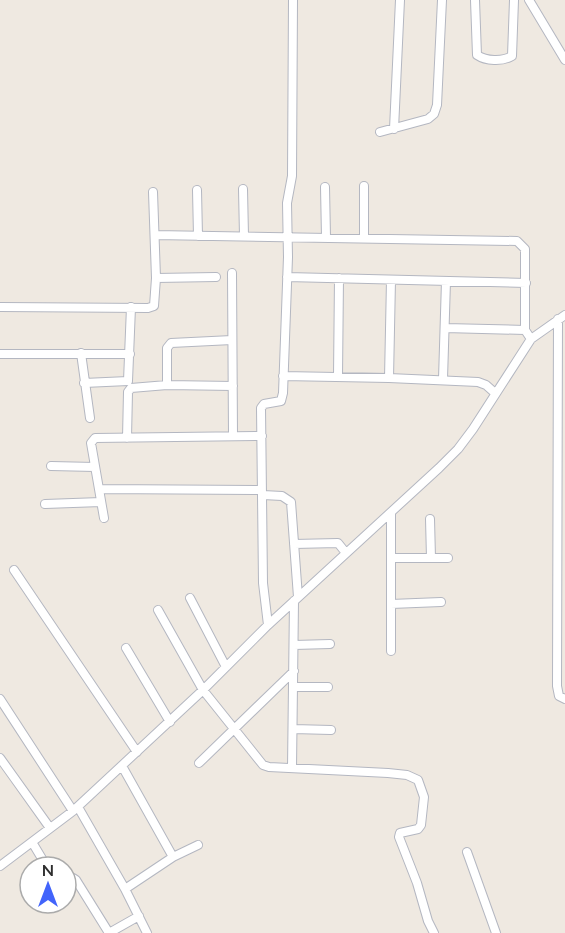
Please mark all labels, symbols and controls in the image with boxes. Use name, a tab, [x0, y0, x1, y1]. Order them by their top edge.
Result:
north arrow	[18, 855, 78, 915]
text: N	[42, 860, 54, 879]

